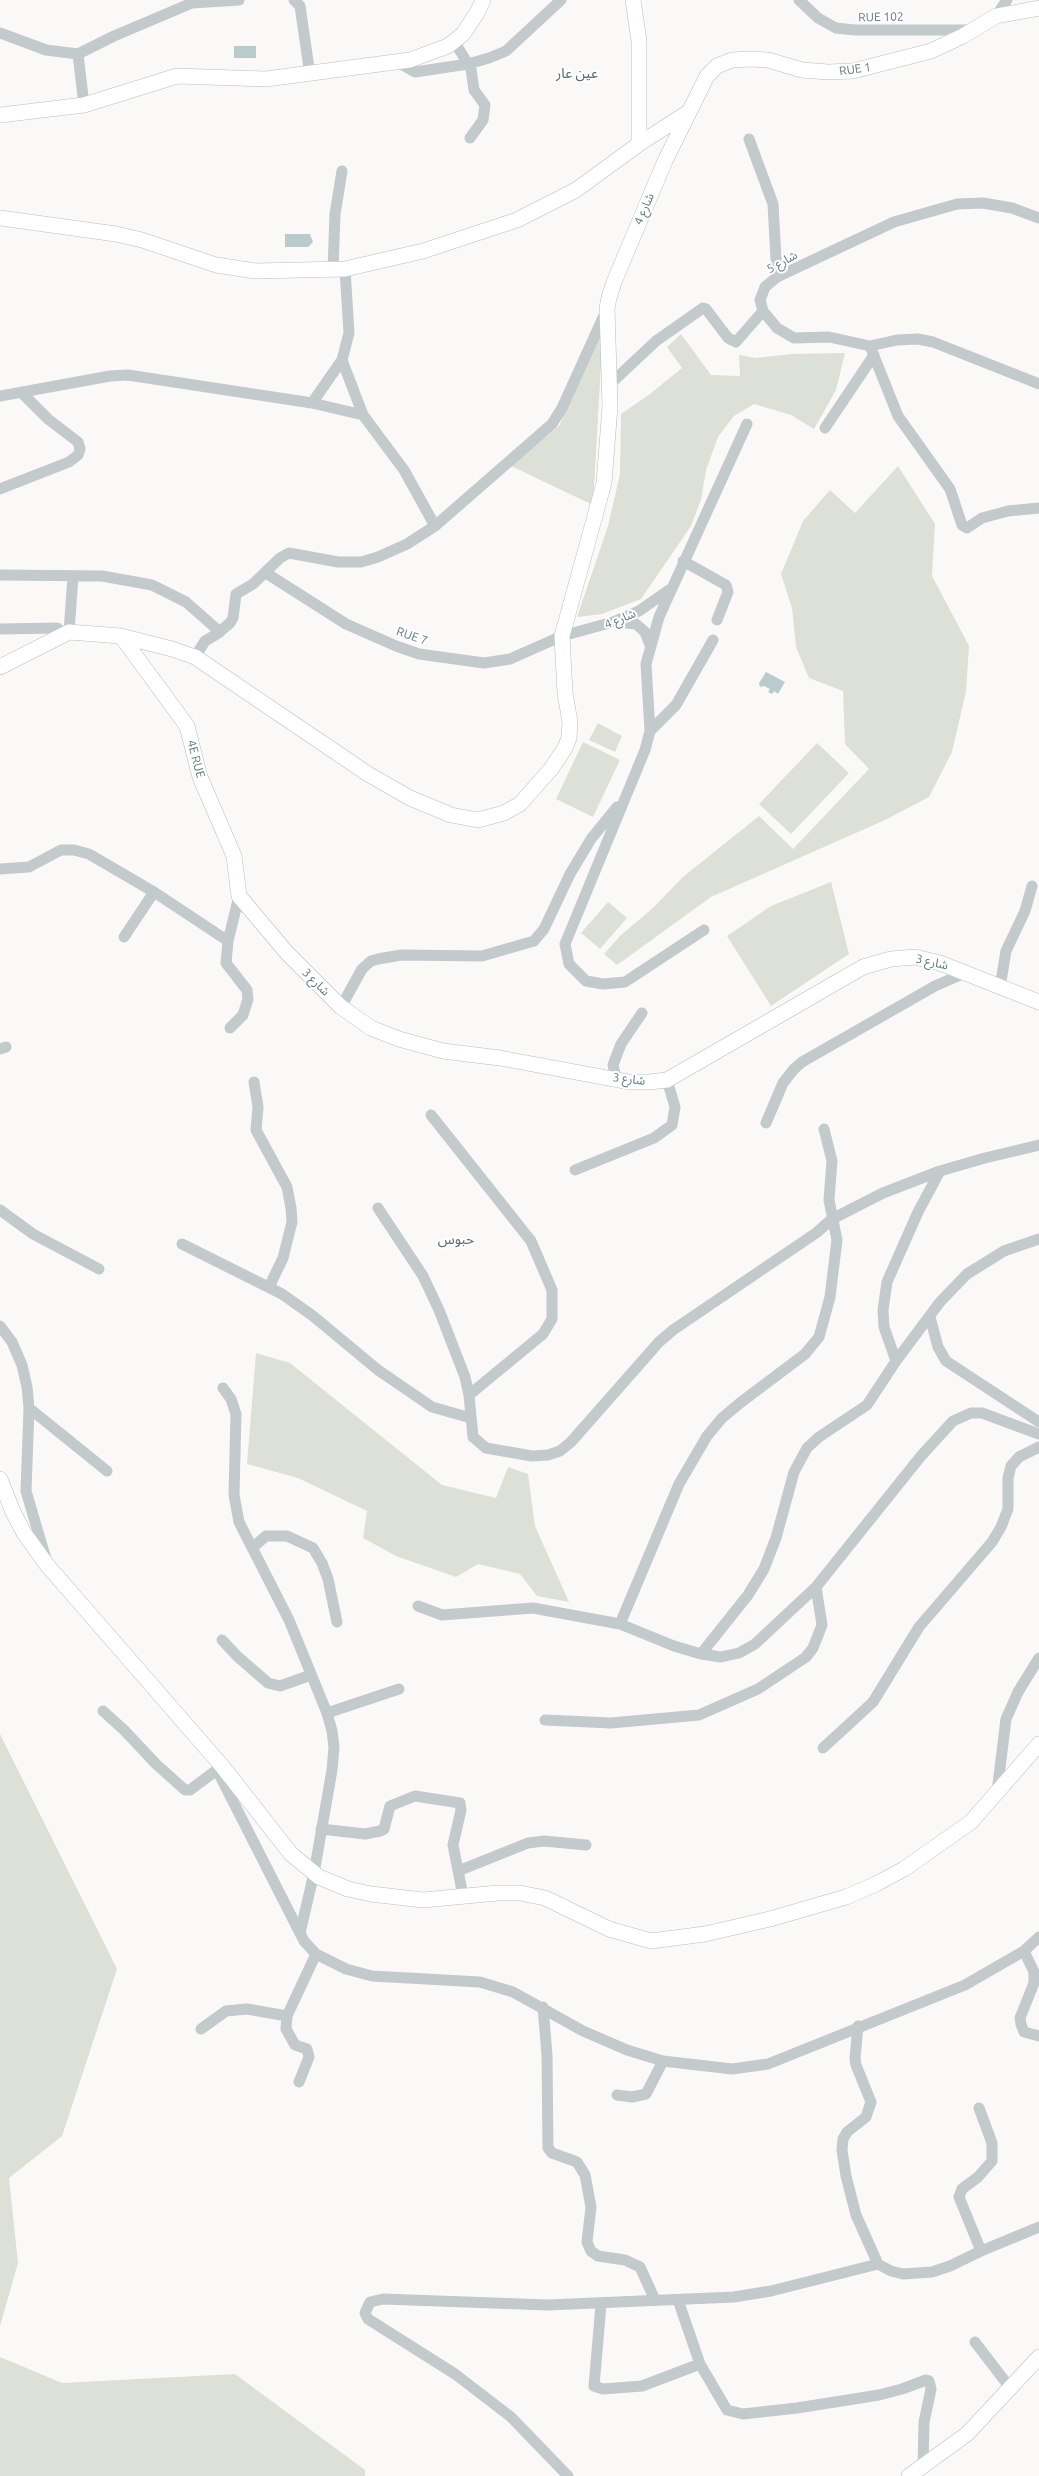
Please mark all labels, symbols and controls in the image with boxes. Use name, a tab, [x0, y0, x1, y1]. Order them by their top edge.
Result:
street label: RUE 102	[858, 9, 904, 25]
street label: RUE 1	[838, 60, 872, 78]
district label: عين عار	[556, 65, 598, 81]
street label: شارع 4	[631, 191, 657, 227]
street label: شارع 5	[764, 248, 800, 276]
street label: شارع 4	[602, 606, 638, 632]
street label: RUE 7	[395, 624, 429, 648]
street label: 4E RUE	[184, 738, 208, 780]
street label: شارع 3	[914, 951, 950, 973]
street label: شارع 3	[299, 965, 333, 999]
street label: شارع 3	[612, 1070, 646, 1088]
district label: حبوس	[438, 1231, 474, 1247]

